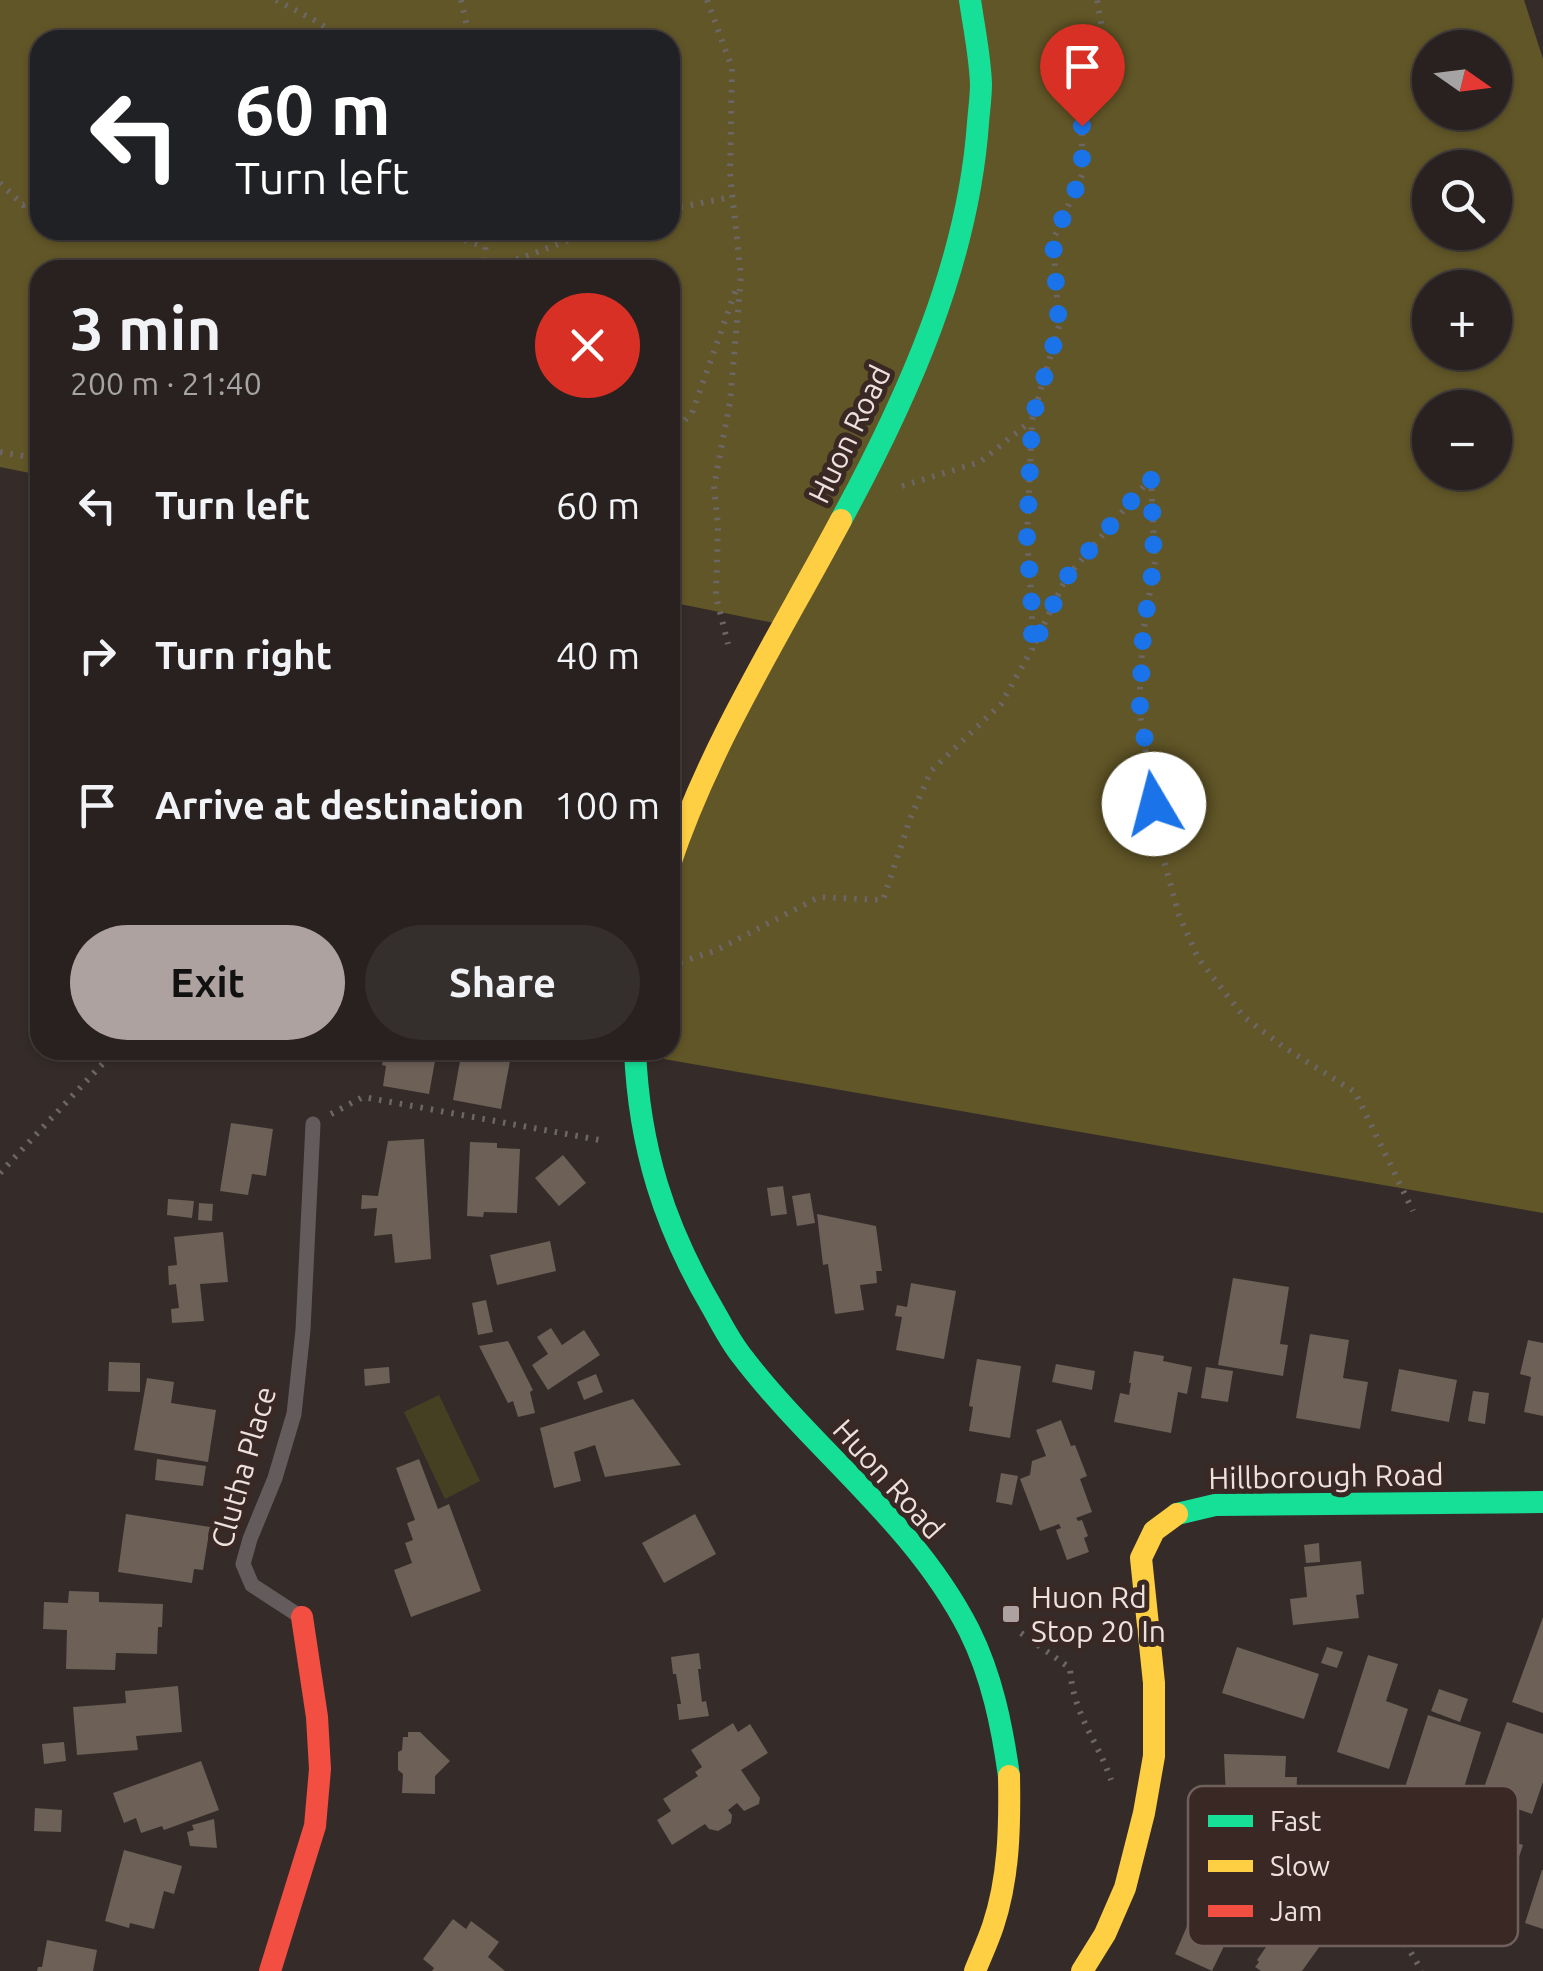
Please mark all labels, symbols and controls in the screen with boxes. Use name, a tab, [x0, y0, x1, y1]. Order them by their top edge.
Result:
pin	[1040, 24, 1125, 127]
north arrow	[1412, 30, 1512, 130]
map controls	[1412, 30, 1512, 490]
icon: arrive	[1055, 39, 1110, 94]
icon: left	[70, 70, 200, 200]
text: 60 m	[235, 70, 391, 148]
button: search	[1412, 150, 1512, 250]
text: Turn left	[235, 152, 409, 203]
button: +	[1412, 270, 1512, 370]
button: close	[535, 293, 640, 398]
text: 3 min	[70, 294, 222, 361]
street label: Huon Road	[801, 360, 897, 508]
text: 200 m · 21:40	[70, 365, 262, 401]
button: −	[1412, 390, 1512, 490]
icon: left	[70, 478, 125, 533]
text: Turn left	[155, 484, 310, 526]
text: 60 m	[556, 484, 640, 526]
icon: right	[70, 628, 125, 683]
text: Turn right	[155, 634, 332, 676]
text: 40 m	[556, 634, 640, 676]
position arrow	[1102, 752, 1206, 856]
icon: arrive	[70, 778, 125, 833]
text: Arrive at destination	[155, 784, 524, 826]
text: 100 m	[554, 784, 660, 826]
button: Exit	[70, 925, 345, 1040]
button: Share	[365, 925, 640, 1040]
street label: Clutha Place	[204, 1382, 282, 1552]
street label: Huon Road	[827, 1412, 951, 1546]
street label: Hillborough Road	[1208, 1457, 1444, 1495]
place label: Huon Rd Stop 20 In	[1031, 1580, 1166, 1648]
marker: Huon Rd Stop 20 In	[1000, 1603, 1022, 1625]
legend	[1188, 1786, 1518, 1946]
text: Fast	[1270, 1805, 1321, 1836]
text: Slow	[1270, 1850, 1330, 1881]
text: Jam	[1270, 1895, 1322, 1926]

